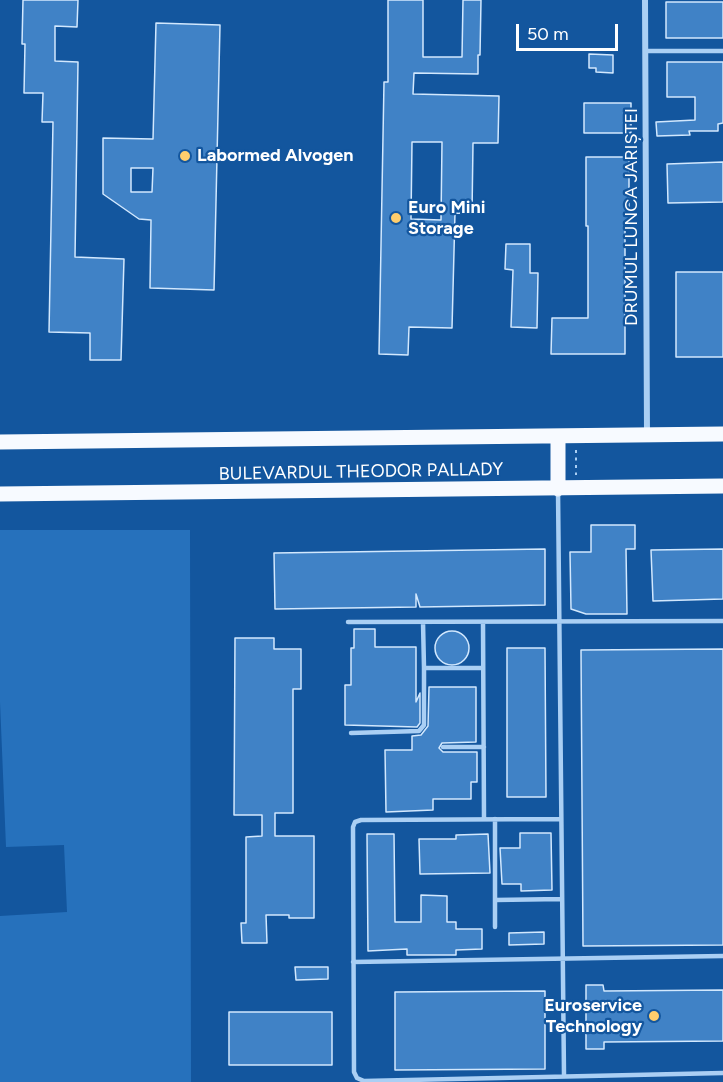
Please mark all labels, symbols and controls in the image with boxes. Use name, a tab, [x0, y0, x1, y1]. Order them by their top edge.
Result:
scale bar	[519, 12, 621, 50]
text: 50 m	[527, 23, 569, 45]
street label: DRUMUL LUNCA JARIȘTEI	[621, 108, 643, 326]
place label: Labormed Alvogen	[197, 145, 353, 167]
marker: Labormed Alvogen	[178, 149, 192, 163]
place label: Euro Mini Storage	[408, 197, 485, 240]
marker: Euro Mini Storage	[389, 211, 403, 225]
street label: BULEVARDUL THEODOR PALLADY	[219, 459, 503, 485]
place label: Euroservice Technology	[544, 995, 642, 1038]
marker: Euroservice Technology	[647, 1009, 661, 1023]

